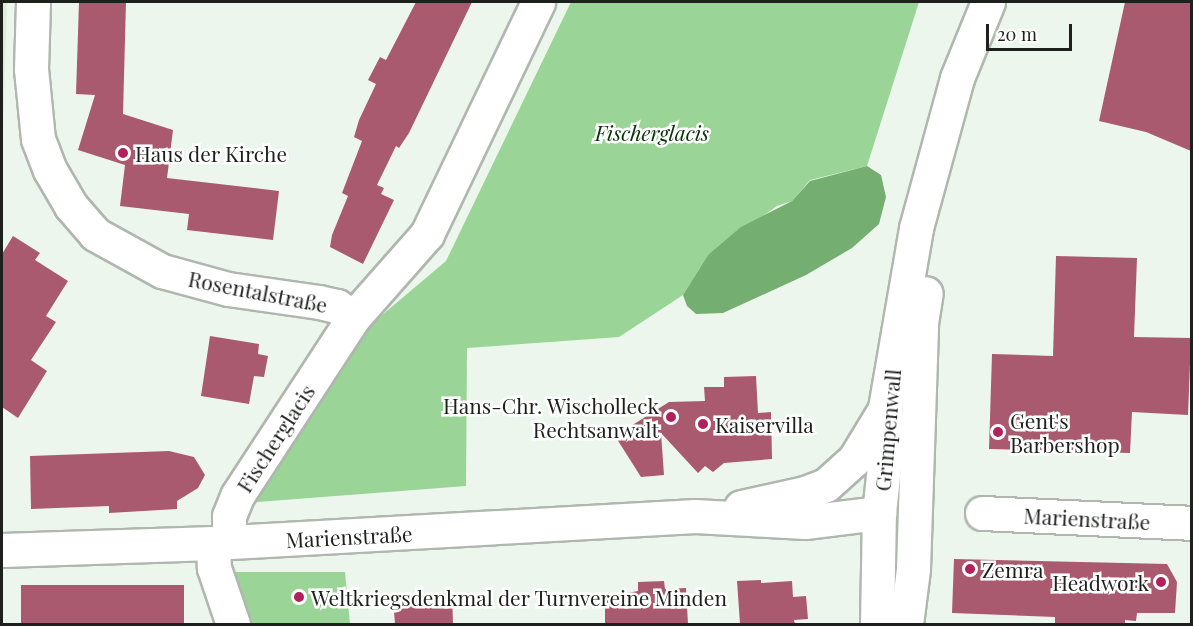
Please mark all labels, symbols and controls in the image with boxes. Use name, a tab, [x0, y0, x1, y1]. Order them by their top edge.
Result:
scale bar	[989, 12, 1074, 50]
text: 20 m	[997, 22, 1037, 46]
park label: Fischerglacis	[595, 119, 709, 145]
place label: Haus der Kirche	[135, 140, 287, 166]
marker: Haus der Kirche	[116, 146, 130, 160]
street label: Rosentalstraße	[186, 265, 330, 317]
street label: Grimpenwall	[869, 368, 905, 492]
street label: Fischerglacis	[231, 379, 319, 497]
place label: Hans-Chr. Wischolleck Rechtsanwalt	[442, 392, 659, 442]
place label: Gent's Barbershop	[1010, 407, 1120, 457]
marker: Hans-Chr. Wischolleck Rechtsanwalt	[664, 410, 678, 424]
place label: Kaiservilla	[715, 411, 814, 437]
marker: Kaiservilla	[696, 417, 710, 431]
marker: Gent's Barbershop	[991, 425, 1005, 439]
street label: Marienstraße	[1023, 502, 1151, 534]
street label: Marienstraße	[285, 520, 413, 552]
place label: Zemra	[982, 556, 1043, 582]
marker: Zemra	[963, 562, 977, 576]
place label: Headwork	[1052, 569, 1149, 595]
marker: Headwork	[1154, 575, 1168, 589]
place label: Weltkriegsdenkmal der Turnvereine Minden	[311, 584, 728, 610]
marker: Weltkriegsdenkmal der Turnvereine Minden	[292, 590, 306, 604]

